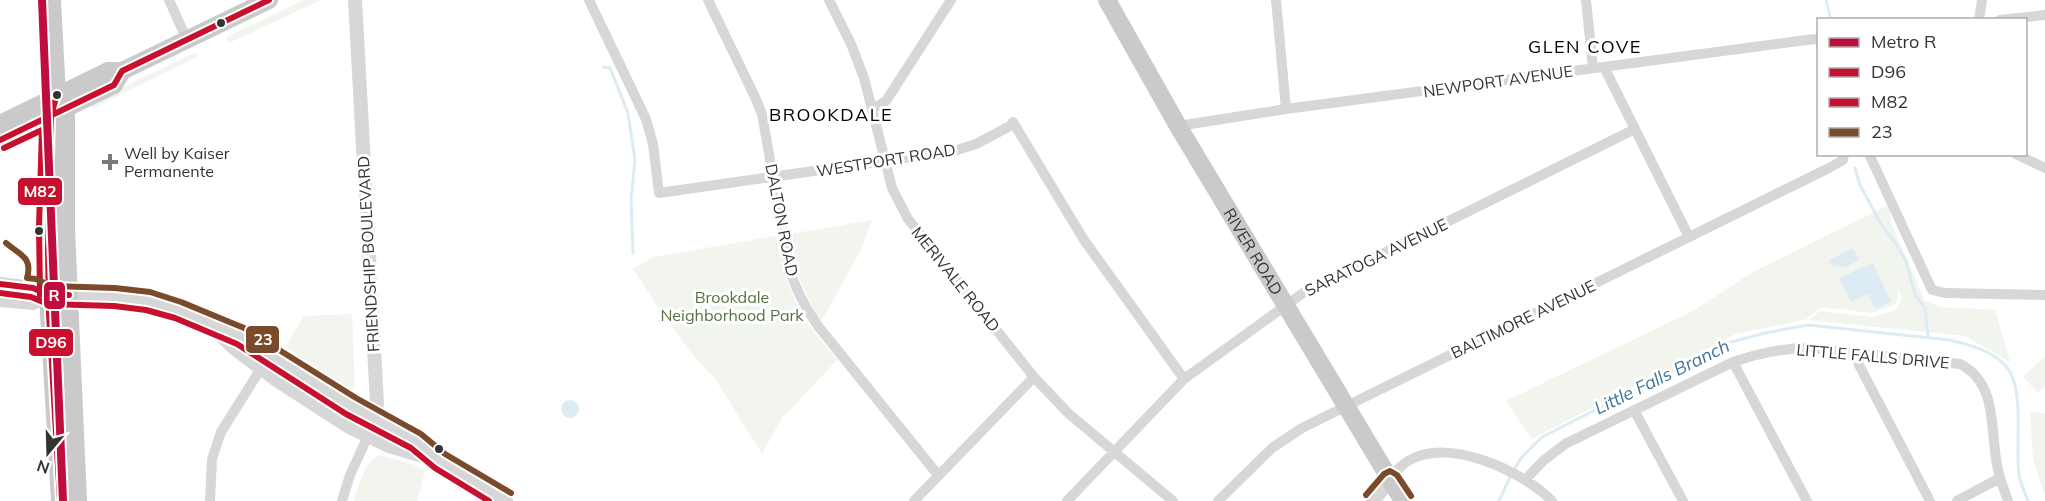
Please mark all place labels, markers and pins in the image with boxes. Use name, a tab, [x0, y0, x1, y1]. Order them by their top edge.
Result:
unlabelled marker	[215, 17, 227, 29]
unlabelled marker	[51, 89, 63, 101]
place label: Well by Kaiser Permanente	[124, 143, 230, 181]
marker: Well by Kaiser Permanente	[101, 153, 119, 171]
unlabelled marker	[33, 225, 45, 237]
unlabelled marker	[433, 443, 445, 455]

